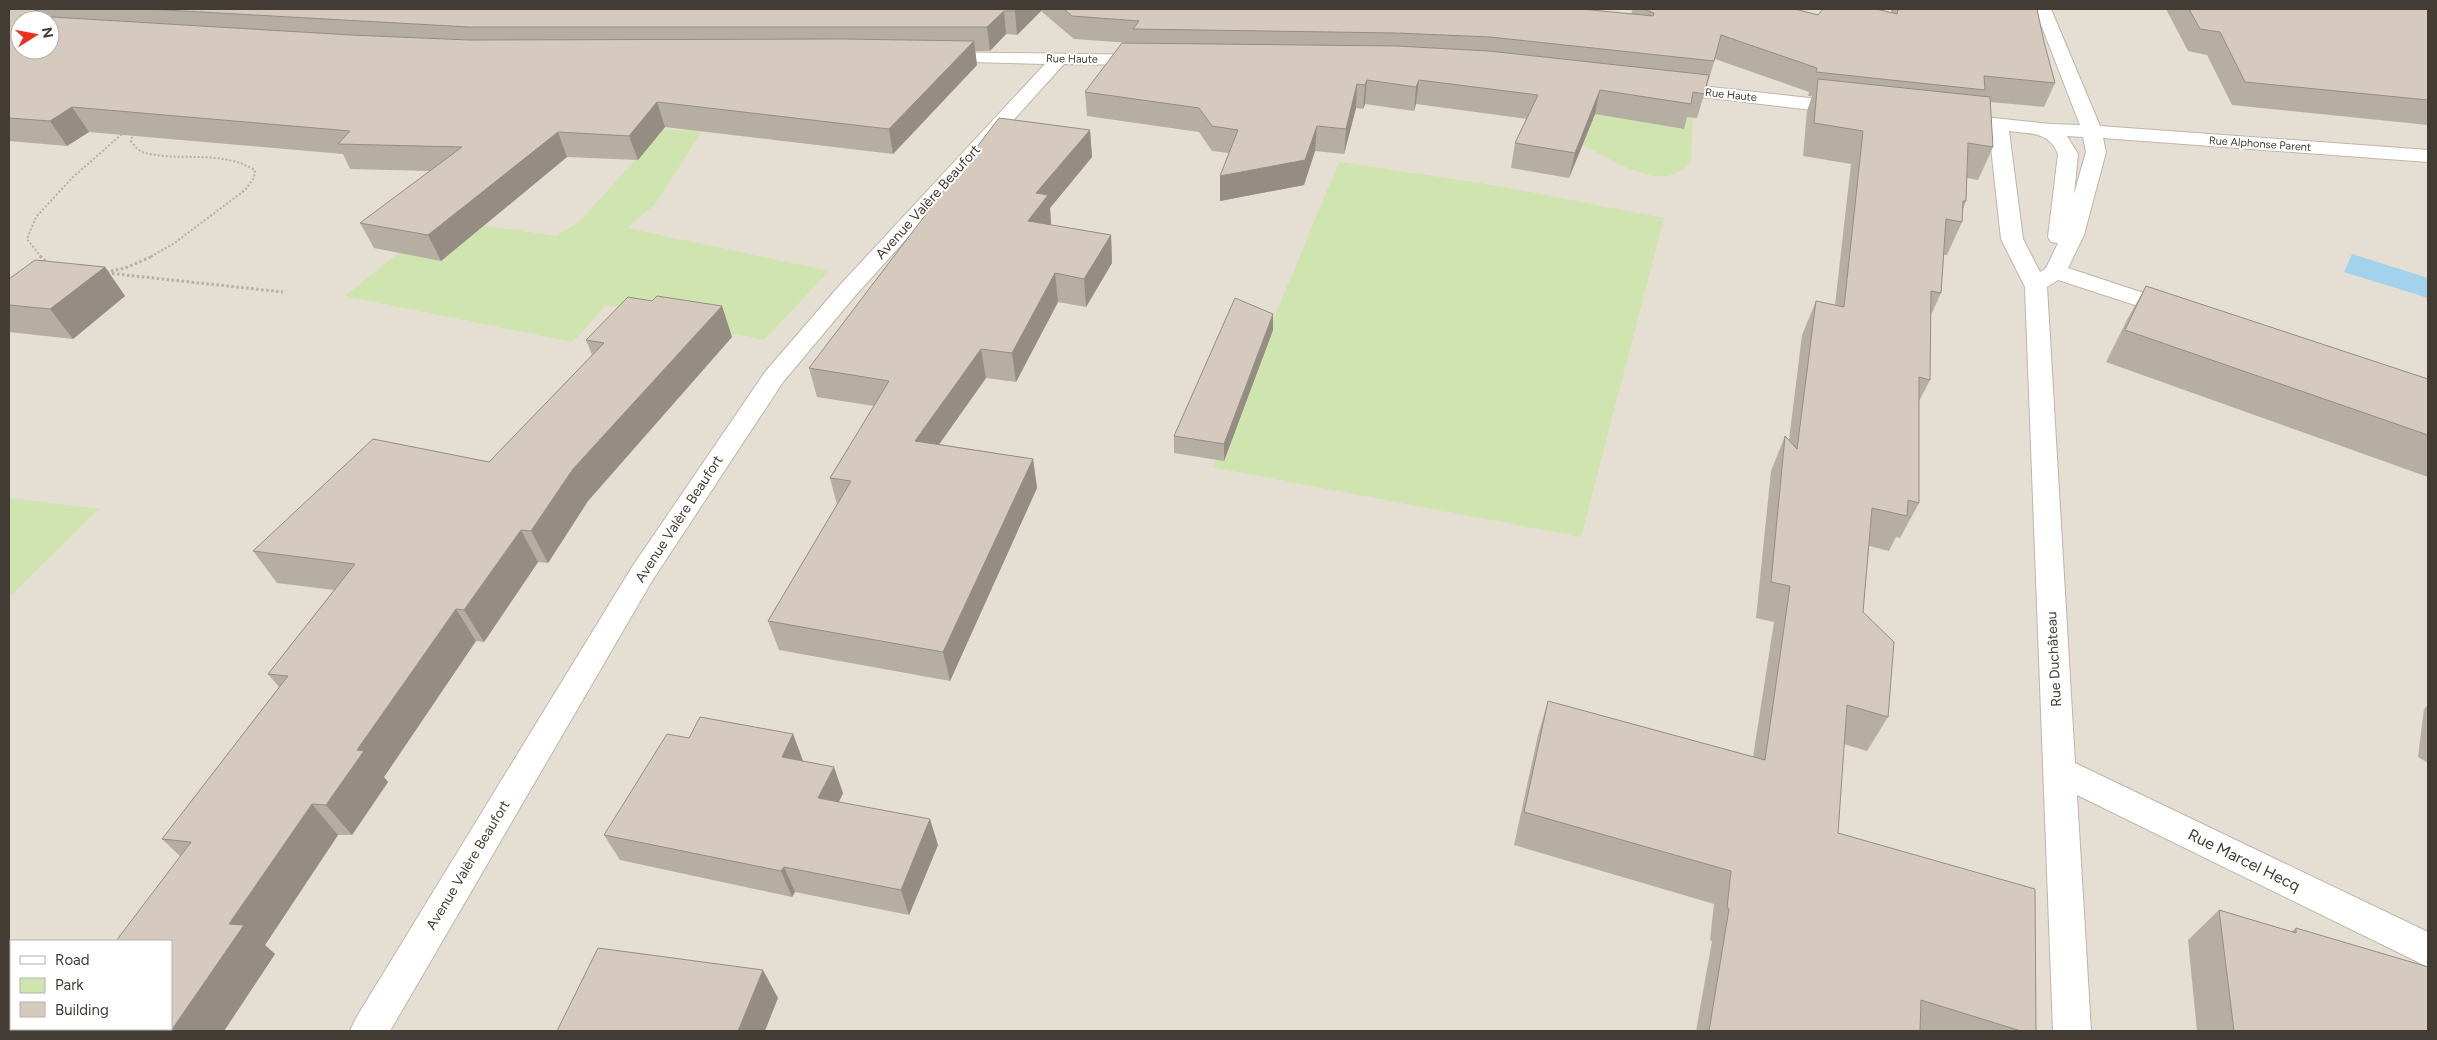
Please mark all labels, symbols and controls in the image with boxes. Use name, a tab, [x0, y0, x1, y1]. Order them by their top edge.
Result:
north arrow	[10, 10, 60, 60]
text: N	[38, 26, 57, 40]
street label: Rue Haute	[1046, 52, 1098, 66]
street label: Rue Haute	[1705, 86, 1757, 104]
street label: Rue Alphonse Parent	[2208, 134, 2312, 154]
street label: Avenue Valère Beaufort	[872, 141, 984, 263]
street label: Avenue Valère Beaufort	[632, 452, 726, 586]
street label: Rue Duchâteau	[2043, 611, 2065, 707]
street label: Avenue Valère Beaufort	[423, 797, 513, 933]
street label: Rue Marcel Hecq	[2185, 825, 2303, 895]
legend	[10, 940, 172, 1030]
text: Road	[55, 951, 90, 969]
text: Park	[55, 976, 84, 994]
text: Building	[55, 1001, 109, 1019]

